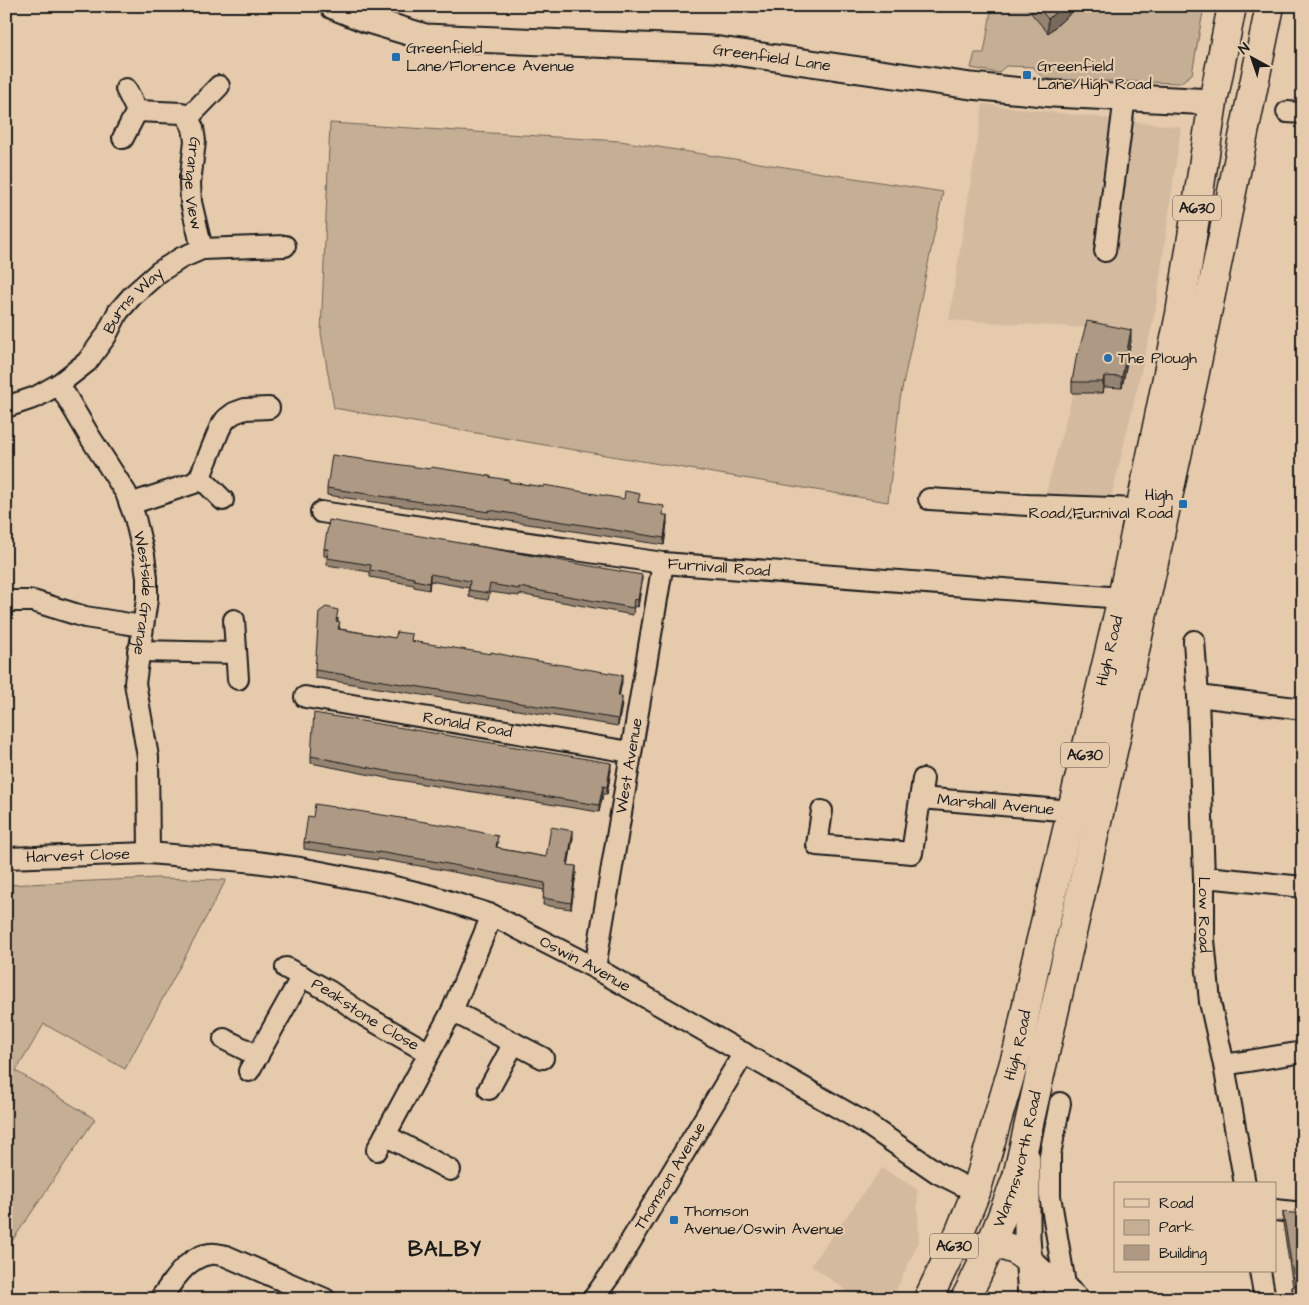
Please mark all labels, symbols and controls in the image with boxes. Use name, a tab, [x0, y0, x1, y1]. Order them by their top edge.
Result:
north arrow	[1226, 32, 1276, 82]
place label: Greenfield Lane/Florence Avenue	[406, 37, 575, 77]
street label: Greenfield Lane	[712, 38, 833, 77]
text: N	[1234, 38, 1254, 59]
marker: Greenfield Lane/Florence Avenue	[390, 51, 402, 63]
place label: Greenfield Lane/High Road	[1037, 55, 1152, 96]
marker: Greenfield Lane/High Road	[1021, 69, 1033, 81]
street label: Grange View	[178, 136, 208, 232]
road number: A630	[1173, 196, 1221, 220]
street label: Burns Way	[98, 262, 169, 338]
place label: The Plough	[1118, 347, 1197, 370]
marker: The Plough	[1102, 352, 1114, 364]
place label: High Road/Furnival Road	[1028, 484, 1173, 524]
marker: High Road/Furnival Road	[1177, 498, 1189, 510]
street label: Westside Grange	[128, 529, 158, 657]
street label: Furnivall Road	[667, 552, 771, 582]
street label: High Road	[1091, 613, 1128, 688]
street label: Ronald Road	[421, 706, 514, 743]
street label: West Avenue	[610, 716, 648, 815]
road number: A630	[1061, 742, 1109, 768]
street label: Marshall Avenue	[936, 788, 1056, 820]
street label: Harvest Close	[26, 843, 131, 868]
street label: Low Road	[1193, 877, 1216, 954]
street label: Oswin Avenue	[536, 930, 635, 997]
street label: Peakstone Close	[308, 973, 423, 1056]
street label: High Road	[998, 1008, 1037, 1083]
street label: Warmsworth Road	[988, 1089, 1047, 1231]
street label: Thomson Avenue	[629, 1118, 711, 1234]
legend	[1114, 1182, 1276, 1272]
text: Road	[1159, 1193, 1194, 1214]
place label: Thomson Avenue/Oswin Avenue	[684, 1200, 844, 1240]
marker: Thomson Avenue/Oswin Avenue	[668, 1214, 680, 1226]
text: Park	[1159, 1217, 1194, 1238]
road number: A630	[930, 1234, 978, 1258]
district label: BALBY	[408, 1235, 482, 1264]
text: Building	[1159, 1243, 1207, 1265]

